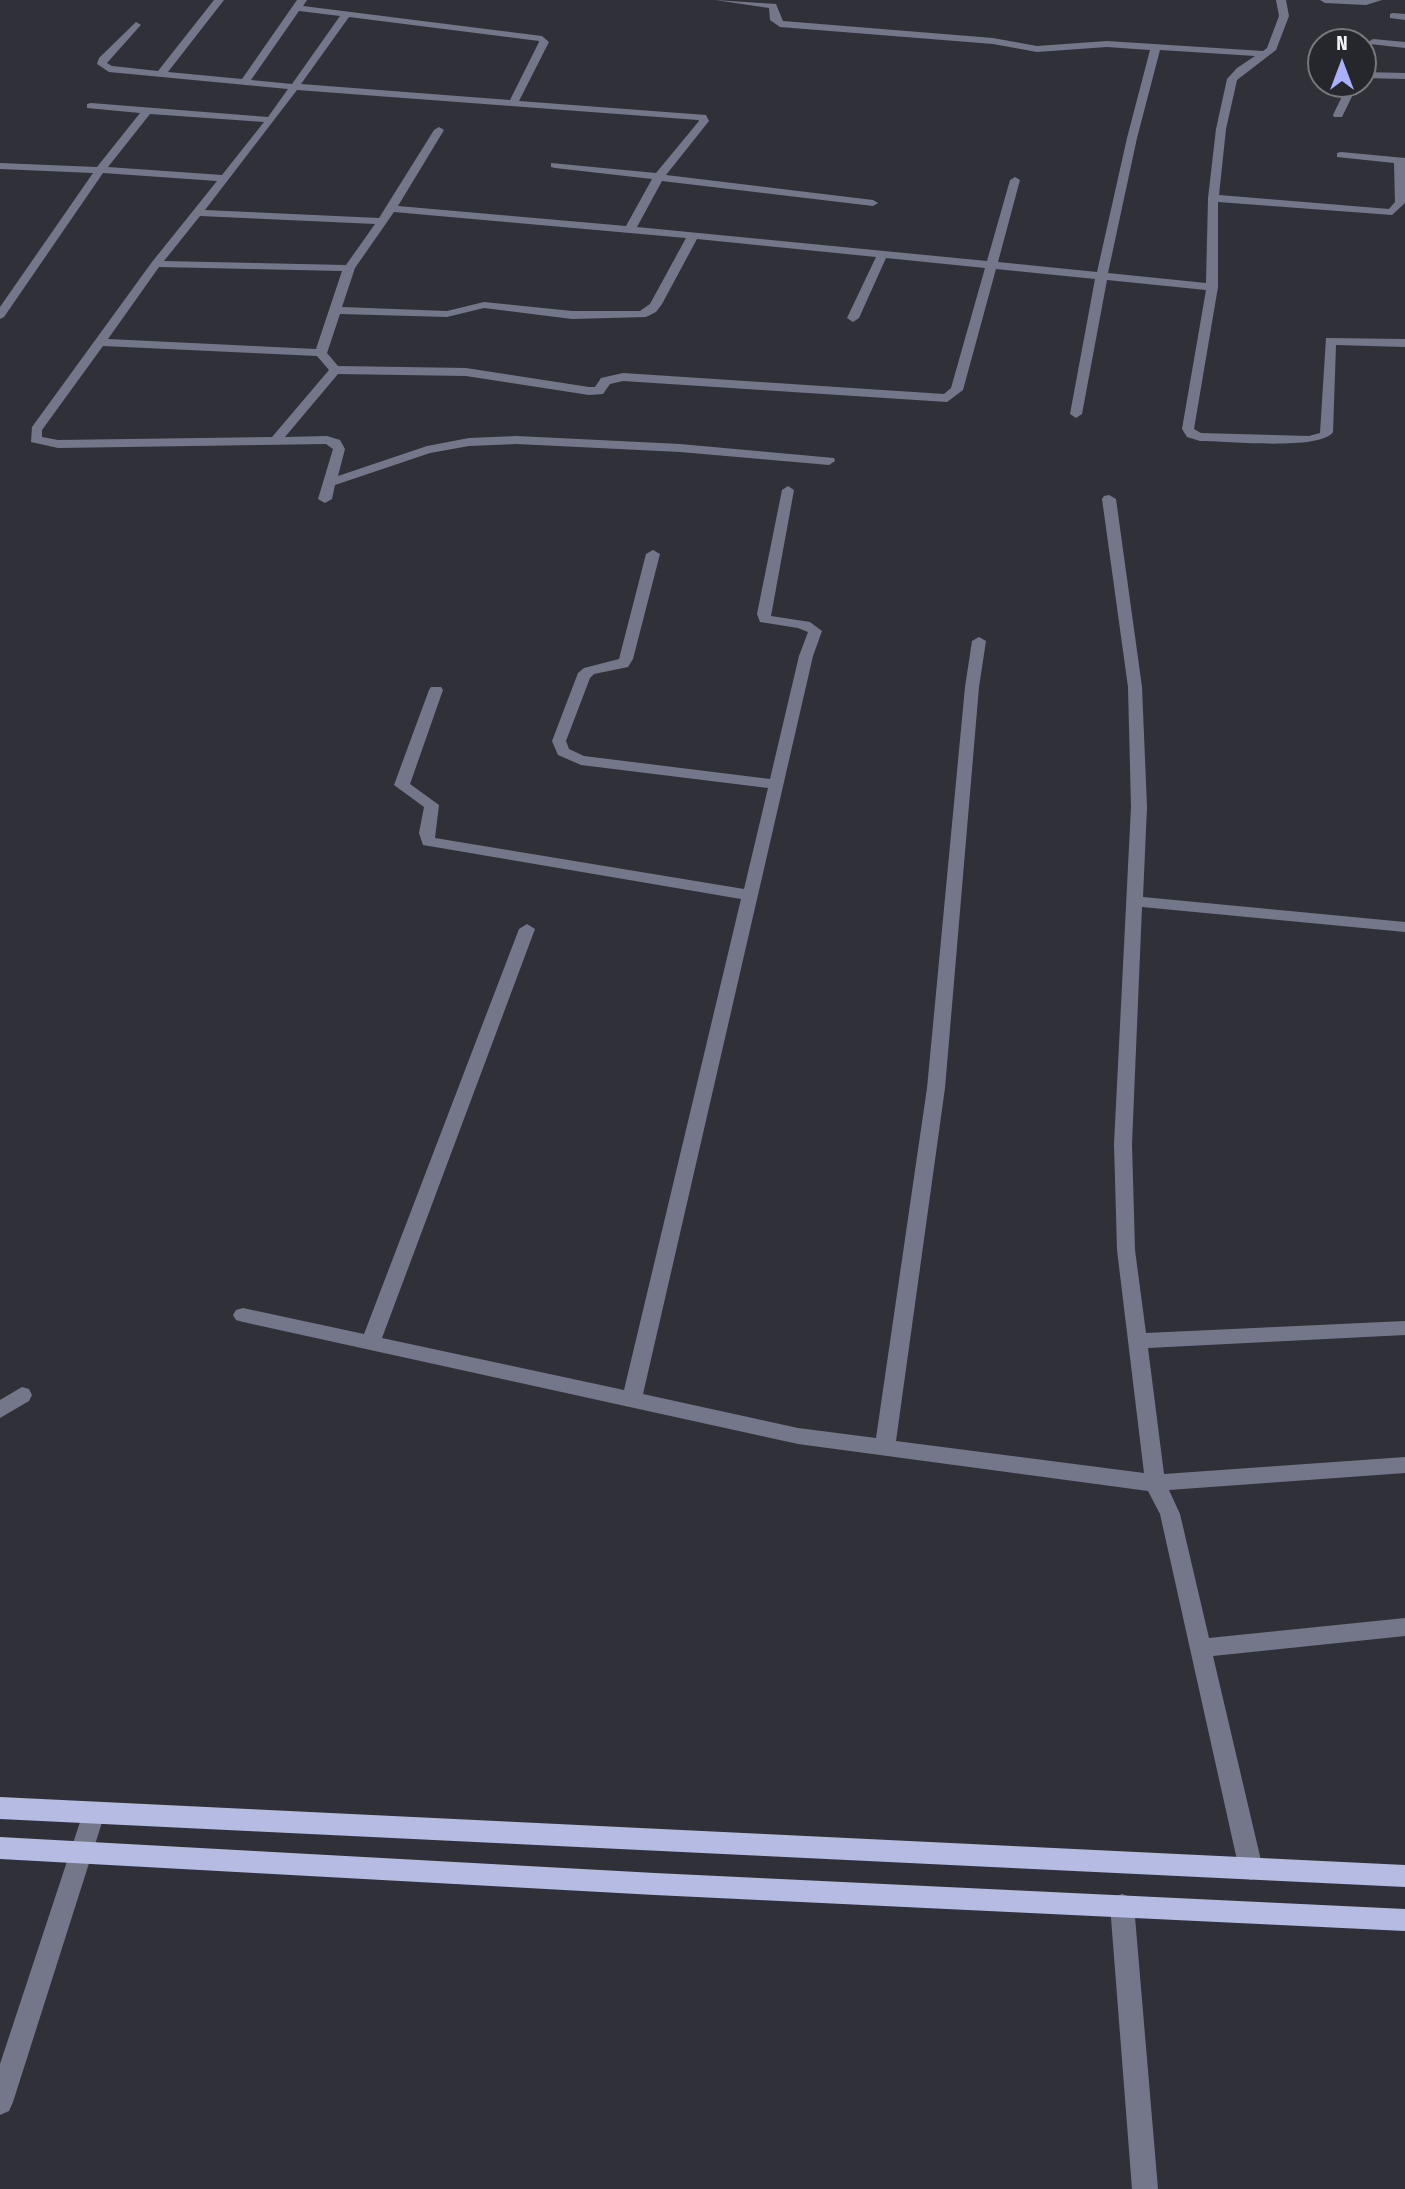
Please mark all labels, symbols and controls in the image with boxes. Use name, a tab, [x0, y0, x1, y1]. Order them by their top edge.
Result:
north arrow	[1307, 28, 1377, 98]
text: N	[1336, 32, 1348, 55]

